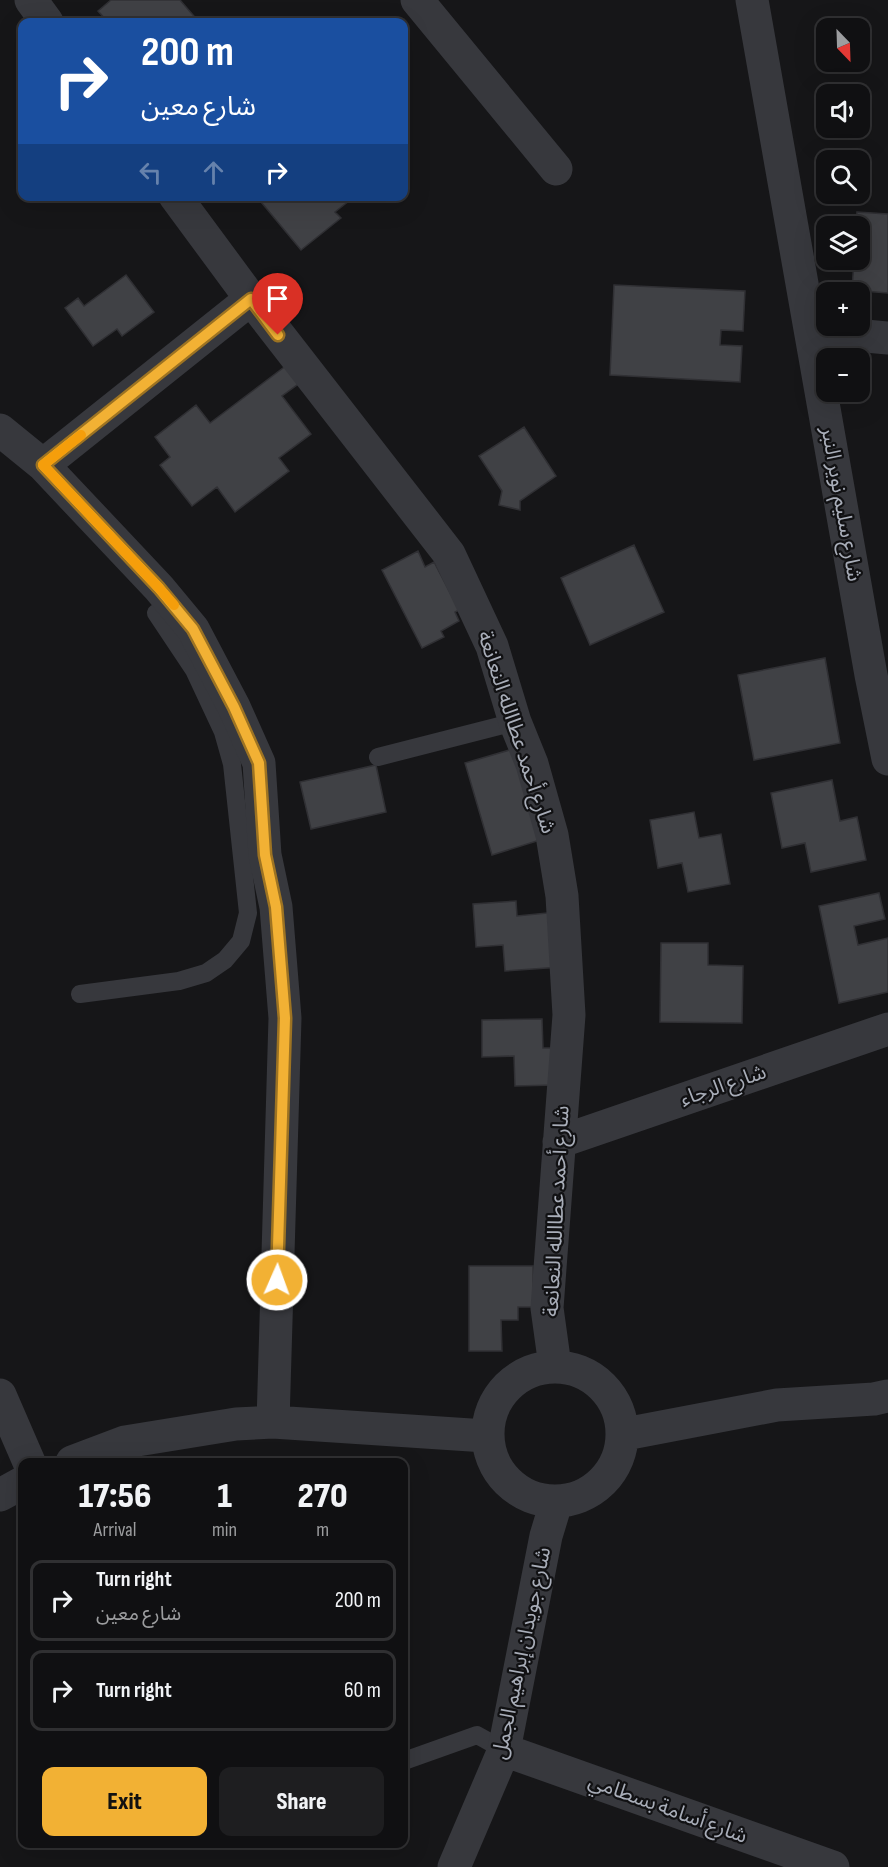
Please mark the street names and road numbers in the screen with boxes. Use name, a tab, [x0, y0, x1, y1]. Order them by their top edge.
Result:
street label: شارع سليم نوير النبر	[813, 424, 867, 584]
street label: شارع أحمد عطاالله النعانعة	[470, 627, 562, 837]
street label: شارع الرجاء	[677, 1059, 770, 1114]
street label: شارع أحمد عطاالله النعانعة	[538, 1105, 577, 1317]
street label: شارع جويدان إبراهيم الجمل	[487, 1545, 558, 1762]
street label: شارع أسامة بسطامي	[584, 1767, 751, 1852]

